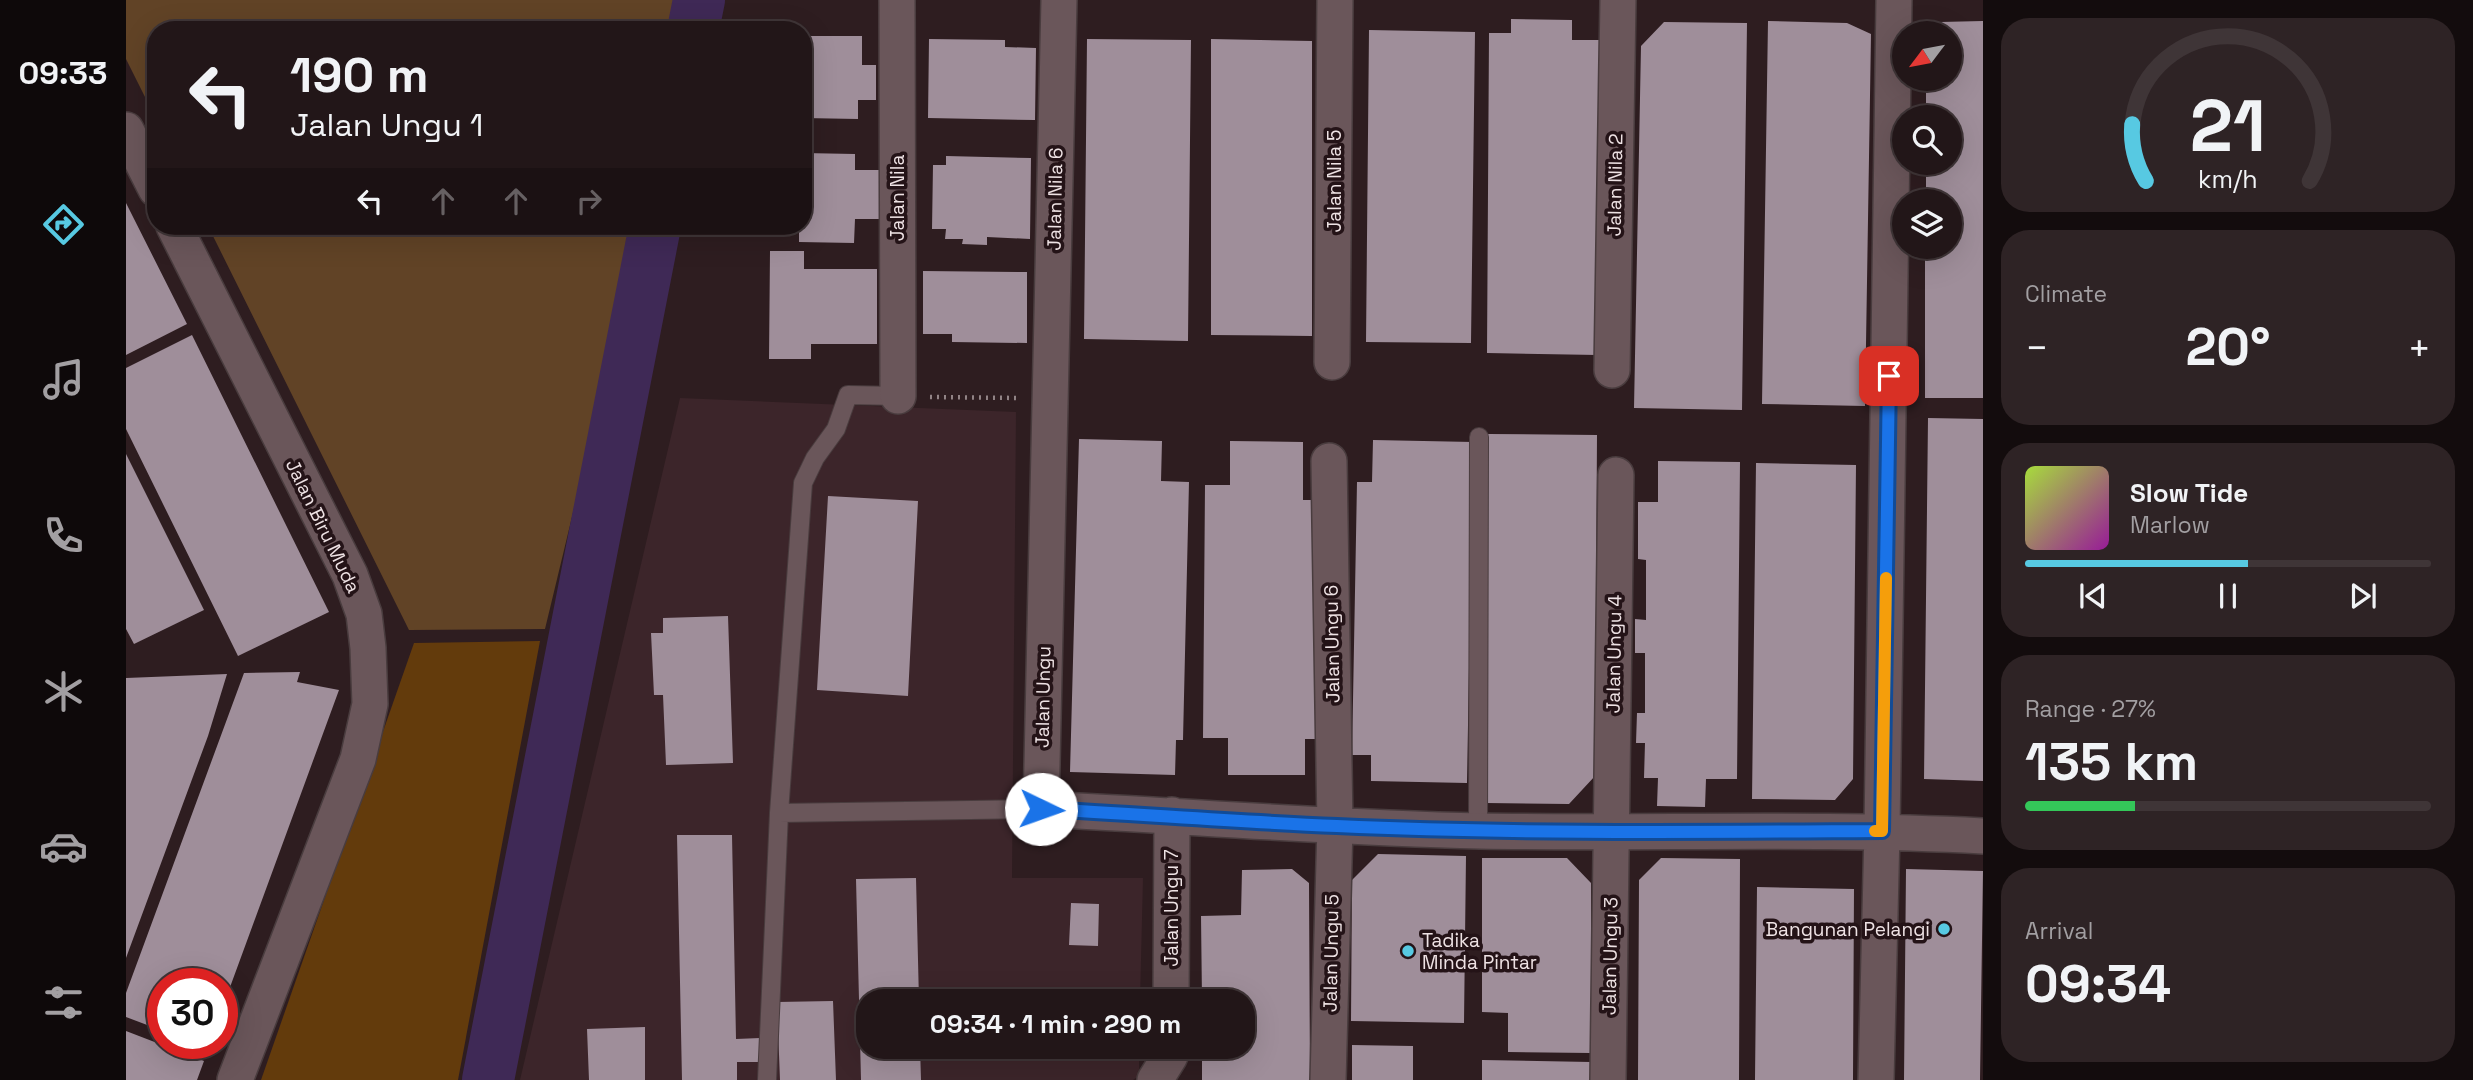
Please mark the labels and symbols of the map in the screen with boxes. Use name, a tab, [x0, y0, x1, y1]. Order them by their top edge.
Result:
north arrow	[1892, 21, 1962, 91]
street label: Jalan Nila 5	[1322, 130, 1347, 232]
street label: Jalan Nila 2	[1602, 133, 1628, 237]
street label: Jalan Nila 6	[1042, 147, 1068, 251]
street label: Jalan Nila	[885, 155, 910, 241]
pin	[1859, 346, 1919, 406]
street label: Jalan Biru Muda	[280, 455, 366, 597]
street label: Jalan Ungu 6	[1318, 585, 1346, 703]
street label: Jalan Ungu 4	[1600, 594, 1628, 714]
street label: Jalan Ungu	[1030, 646, 1056, 748]
position arrow	[1004, 772, 1078, 846]
street label: Jalan Ungu 7	[1159, 849, 1184, 967]
street label: Jalan Ungu 5	[1317, 894, 1345, 1012]
street label: Jalan Ungu 3	[1596, 897, 1624, 1015]
place label: Bangunan Pelangi	[1766, 917, 1930, 942]
marker: Bangunan Pelangi	[1936, 921, 1952, 937]
place label: Tadika Minda Pintar	[1422, 928, 1537, 975]
marker: Tadika Minda Pintar	[1400, 943, 1416, 959]
speed limit sign: 30	[147, 968, 238, 1059]

